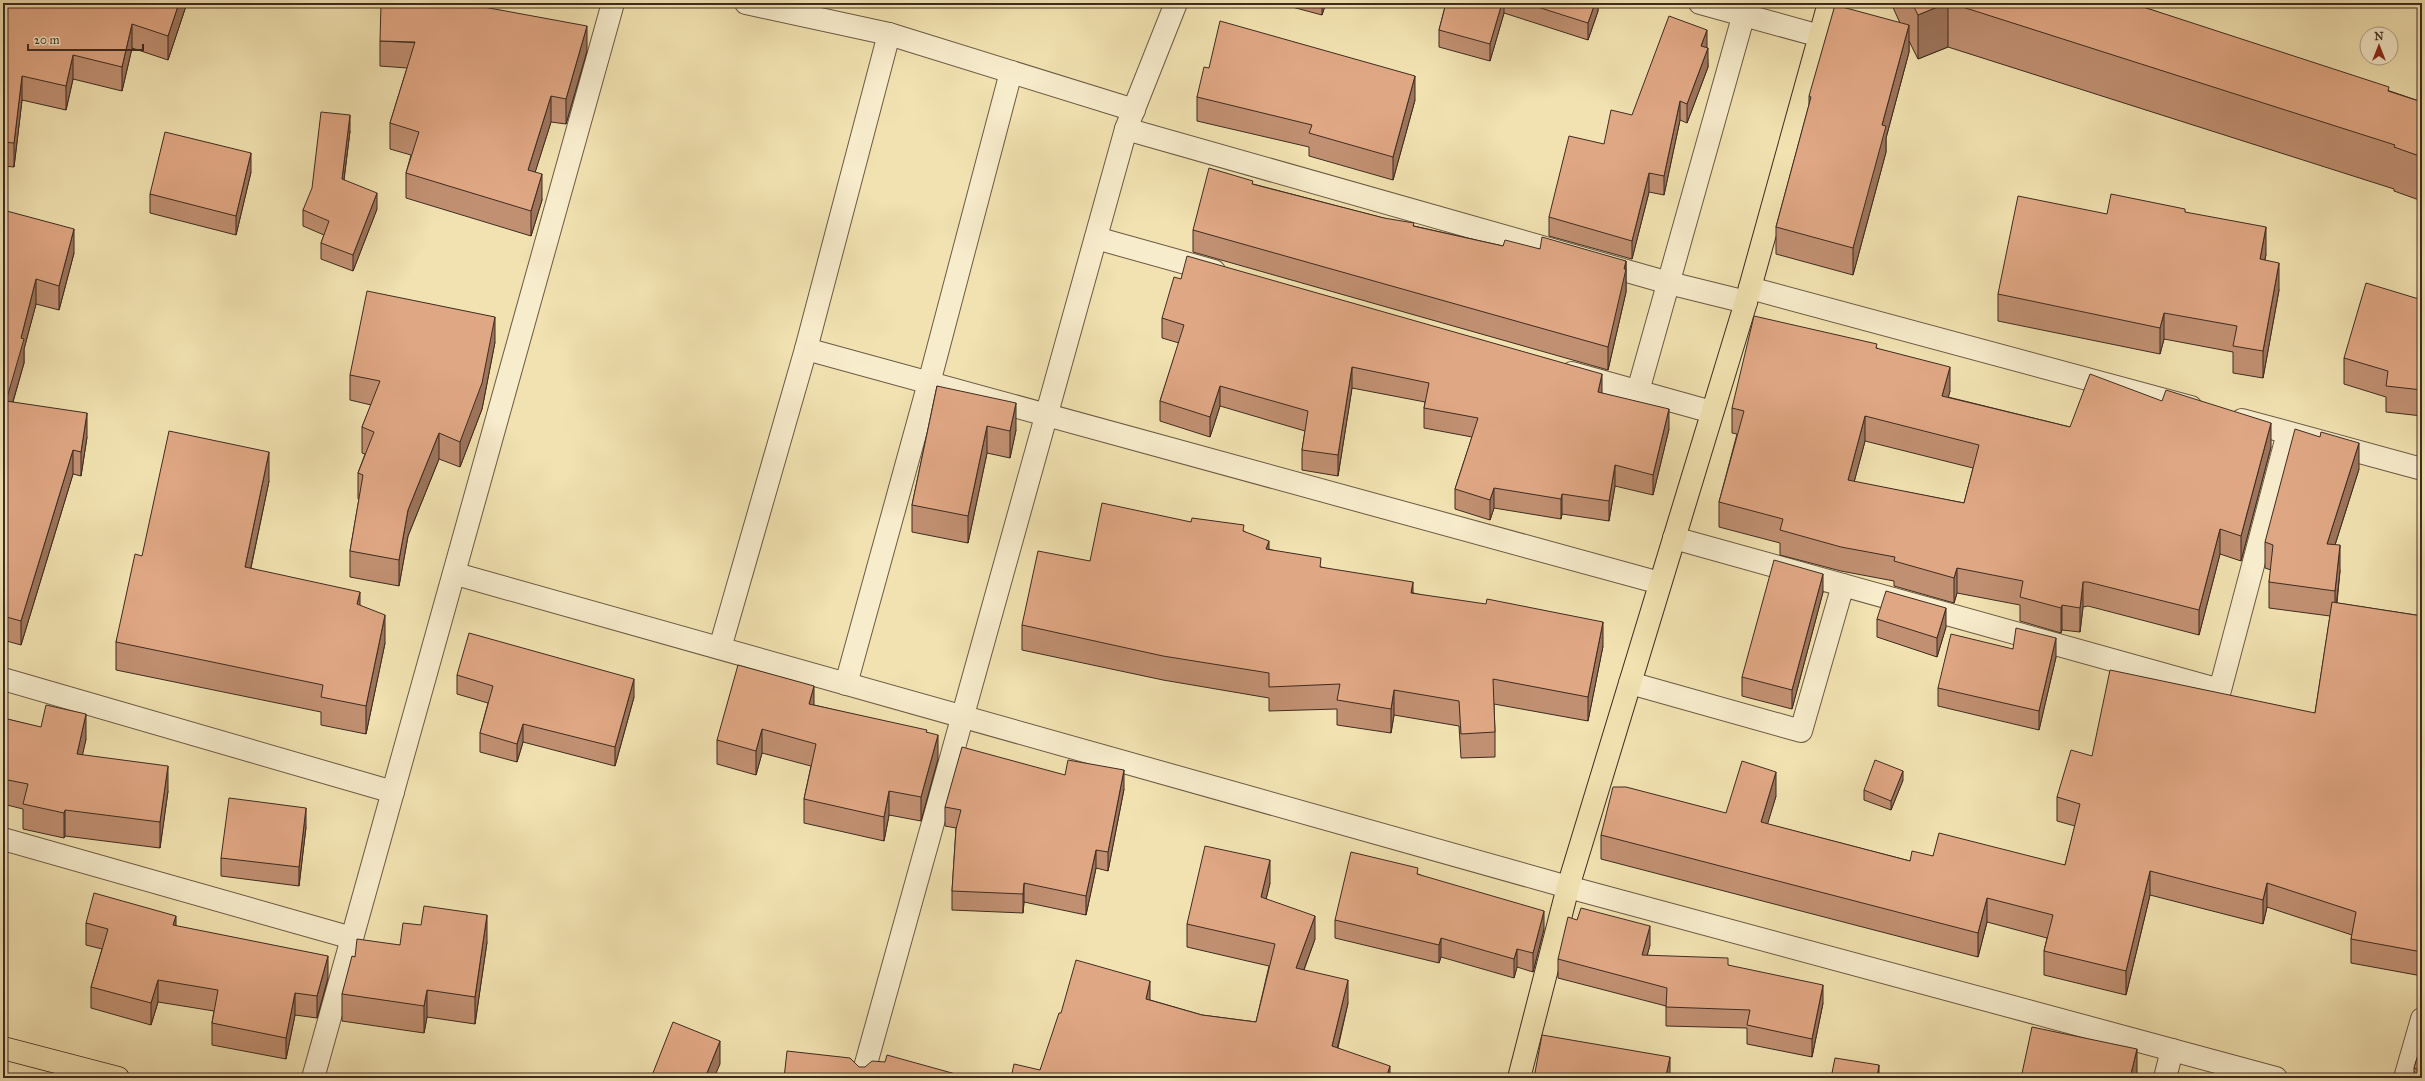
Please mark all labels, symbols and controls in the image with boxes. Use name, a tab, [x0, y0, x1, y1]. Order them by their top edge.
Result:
scale bar	[28, 26, 143, 52]
north arrow	[2359, 26, 2399, 66]
text: N	[2374, 30, 2384, 43]
text: 20 m	[34, 33, 60, 47]

